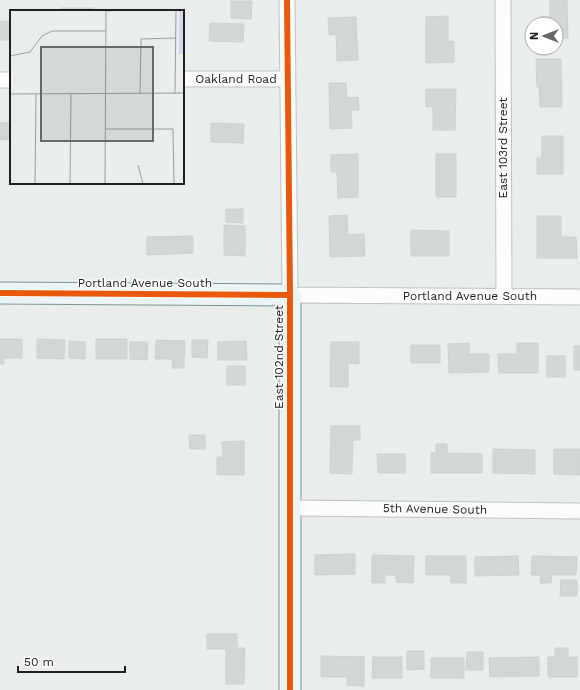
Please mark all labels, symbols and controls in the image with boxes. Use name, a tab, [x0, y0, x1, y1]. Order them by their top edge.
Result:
inset map	[10, 10, 184, 184]
north arrow	[524, 16, 564, 56]
text: N	[528, 32, 541, 40]
street label: Oakland Road	[195, 72, 277, 86]
street label: East 103rd Street	[496, 98, 510, 199]
street label: Portland Avenue South	[78, 276, 212, 290]
street label: Portland Avenue South	[403, 289, 537, 303]
street label: East 102nd Street	[272, 305, 286, 409]
street label: 5th Avenue South	[383, 501, 487, 517]
scale bar	[18, 648, 125, 674]
text: 50 m	[24, 655, 54, 669]

